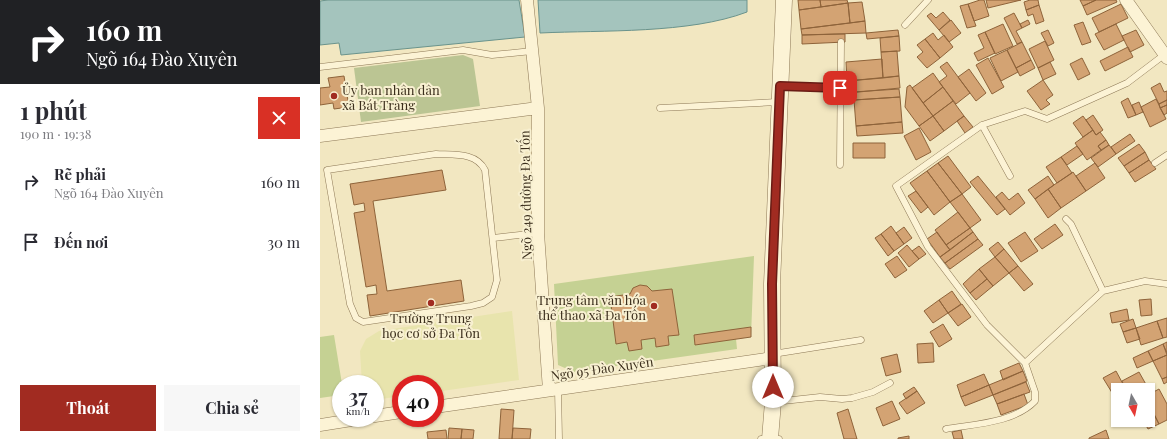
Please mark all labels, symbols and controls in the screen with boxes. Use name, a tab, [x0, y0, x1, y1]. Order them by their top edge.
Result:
text: 160 m	[86, 11, 162, 48]
icon: right	[20, 16, 72, 68]
text: Ngõ 164 Đào Xuyên	[86, 47, 238, 71]
pin	[823, 71, 857, 105]
icon: arrive	[829, 77, 851, 99]
place label: Ủy ban nhân dân xã Bát Tràng	[342, 81, 440, 113]
marker: Ủy ban nhân dân xã Bát Tràng	[329, 91, 339, 101]
text: 1 phút	[20, 94, 87, 126]
button: close	[258, 97, 300, 139]
text: 190 m · 19:38	[20, 125, 91, 142]
street label: Ngõ 249 đường Đa Tốn	[514, 130, 535, 260]
text: Rẽ phải	[54, 164, 106, 184]
icon: right	[20, 171, 42, 193]
text: 160 m	[261, 172, 300, 192]
text: Ngõ 164 Đào Xuyên	[54, 184, 164, 201]
icon: arrive	[20, 231, 42, 253]
text: Đến nơi	[54, 232, 108, 252]
text: 30 m	[267, 232, 300, 252]
place label: Trung tâm văn hóa thể thao xã Đa Tốn	[537, 291, 647, 323]
marker: Trường Trung học cơ sở Đa Tốn	[426, 298, 436, 308]
marker: Trung tâm văn hóa thể thao xã Đa Tốn	[649, 301, 659, 311]
place label: Trường Trung học cơ sở Đa Tốn	[382, 309, 480, 341]
street label: Ngõ 95 Đào Xuyên	[550, 352, 655, 384]
position arrow	[752, 366, 794, 408]
speed limit sign: 40	[392, 375, 444, 427]
text: 37	[349, 382, 367, 409]
north arrow	[1111, 383, 1155, 427]
map controls	[1111, 383, 1155, 427]
button: Thoát	[20, 385, 156, 431]
button: Chia sẻ	[164, 385, 300, 431]
text: km/h	[346, 404, 370, 418]

